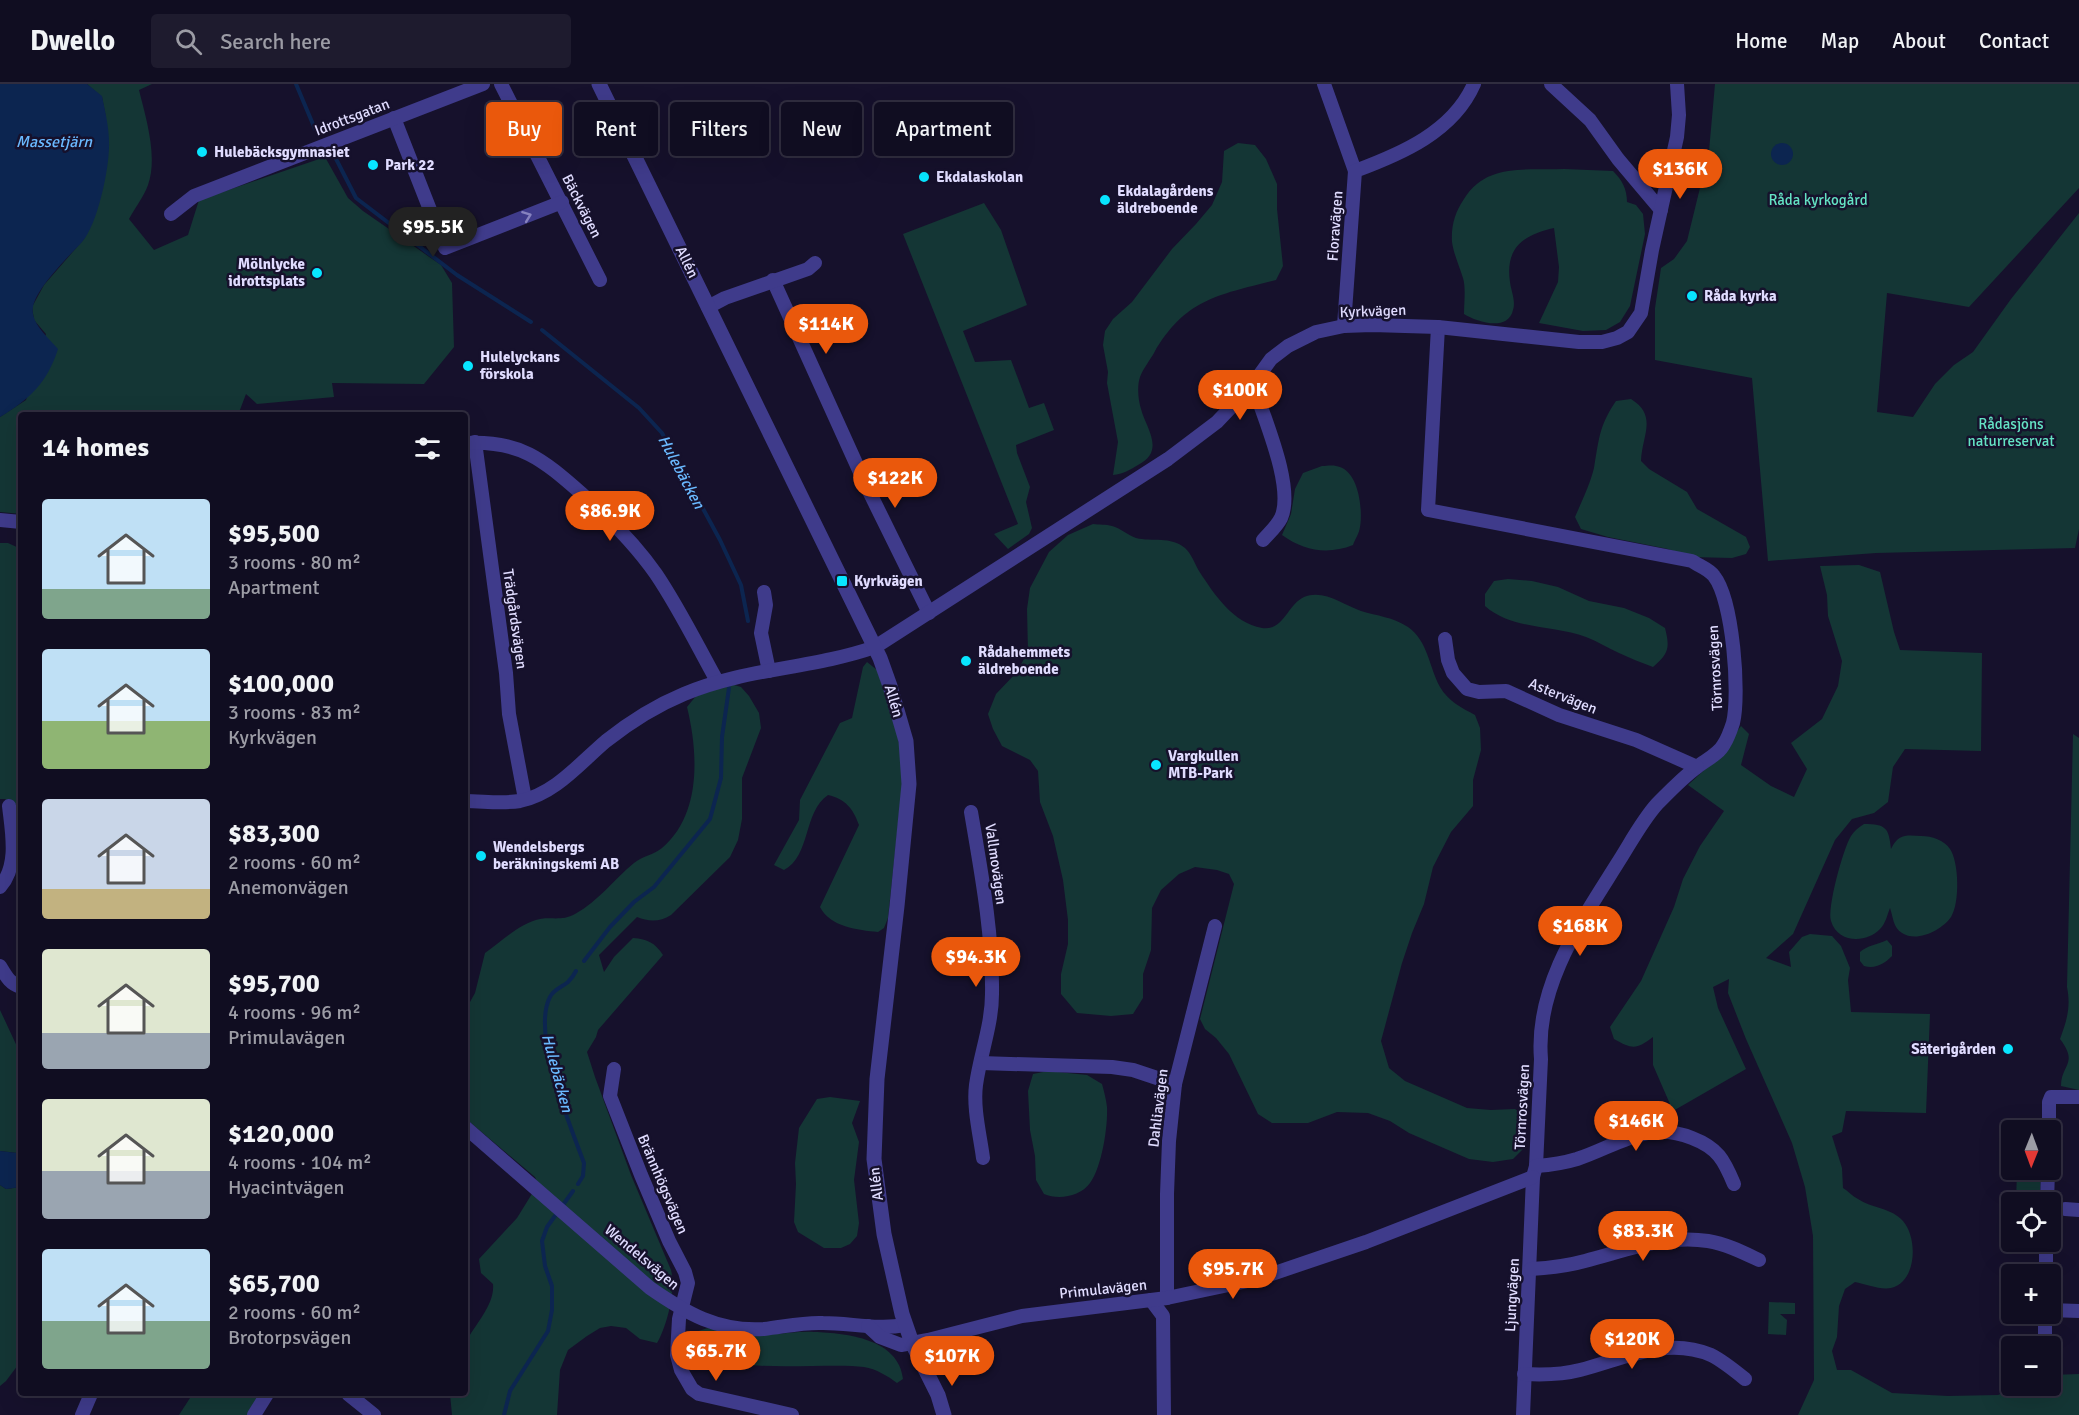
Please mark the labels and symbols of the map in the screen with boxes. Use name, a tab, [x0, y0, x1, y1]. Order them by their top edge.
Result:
street label: Idrottsgatan	[312, 94, 392, 140]
water label: Massetjärn	[16, 132, 93, 152]
place label: Hulebäcksgymnasiet	[214, 143, 350, 161]
marker: Hulebäcksgymnasiet	[195, 145, 209, 159]
pin: $136K	[1638, 149, 1722, 200]
place label: Park 22	[385, 156, 435, 174]
marker: Park 22	[366, 158, 380, 172]
place label: Ekdalaskolan	[936, 168, 1023, 186]
marker: Ekdalaskolan	[917, 170, 931, 184]
street label: Bäckvägen	[558, 171, 606, 241]
place label: Ekdalagårdens äldreboende	[1117, 182, 1214, 217]
street label: Floravägen	[1324, 190, 1346, 262]
park label: Råda kyrkogård	[1768, 191, 1868, 209]
marker: Ekdalagårdens äldreboende	[1098, 193, 1112, 207]
pin: $95.5K	[384, 207, 482, 258]
one-way arrow	[521, 211, 531, 224]
street label: Allén	[672, 243, 702, 281]
place label: Mölnlycke idrottsplats	[228, 255, 305, 290]
marker: Mölnlycke idrottsplats	[310, 266, 324, 280]
place label: Råda kyrka	[1704, 287, 1777, 305]
marker: Råda kyrka	[1685, 289, 1699, 303]
street label: Kyrkvägen	[1339, 301, 1407, 321]
pin: $114K	[784, 304, 868, 355]
place label: Hulelyckans förskola	[479, 348, 560, 383]
marker: Hulelyckans förskola	[461, 359, 475, 373]
pin: $100K	[1198, 370, 1282, 421]
park label: Rådasjöns naturreservat	[1968, 415, 2054, 450]
water label: Hulebäcken	[653, 432, 709, 513]
pin: $122K	[853, 458, 937, 509]
pin: $86.9K	[561, 491, 659, 542]
street label: Trädgårdsvägen	[499, 568, 531, 670]
place label: Kyrkvägen	[854, 572, 923, 590]
marker: Kyrkvägen	[835, 574, 849, 588]
street label: Törnrosvägen	[1704, 625, 1726, 711]
place label: Rådahemmets äldreboende	[978, 643, 1070, 678]
marker: Rådahemmets äldreboende	[959, 654, 973, 668]
street label: Astervägen	[1526, 674, 1600, 718]
street label: Allén	[881, 683, 907, 719]
place label: Vargkullen MTB-Park	[1168, 747, 1239, 782]
marker: Vargkullen MTB-Park	[1149, 758, 1163, 772]
street label: Vallmovägen	[981, 822, 1011, 906]
place label: Wendelsbergs beräkningskemi AB	[493, 838, 619, 873]
marker: Wendelsbergs beräkningskemi AB	[474, 849, 488, 863]
pin: $168K	[1538, 906, 1622, 957]
pin: $94.3K	[927, 937, 1025, 988]
water label: Hulebäcken	[537, 1031, 577, 1116]
place label: Säterigården	[1911, 1040, 1996, 1058]
marker: Säterigården	[2001, 1042, 2015, 1056]
street label: Törnrosvägen	[1511, 1064, 1533, 1150]
street label: Dahliavägen	[1144, 1068, 1172, 1148]
pin: $146K	[1594, 1101, 1678, 1152]
north arrow	[2001, 1120, 2061, 1180]
street label: Brännhögsvägen	[634, 1131, 692, 1237]
street label: Allén	[865, 1166, 887, 1202]
pin: $83.3K	[1594, 1211, 1692, 1262]
street label: Wendelsvägen	[601, 1220, 683, 1294]
pin: $95.7K	[1184, 1249, 1282, 1300]
street label: Ljungvägen	[1501, 1258, 1523, 1332]
street label: Primulavägen	[1058, 1275, 1148, 1303]
pin: $120K	[1590, 1319, 1674, 1370]
pin: $65.7K	[667, 1331, 765, 1382]
pin: $107K	[910, 1336, 994, 1387]

